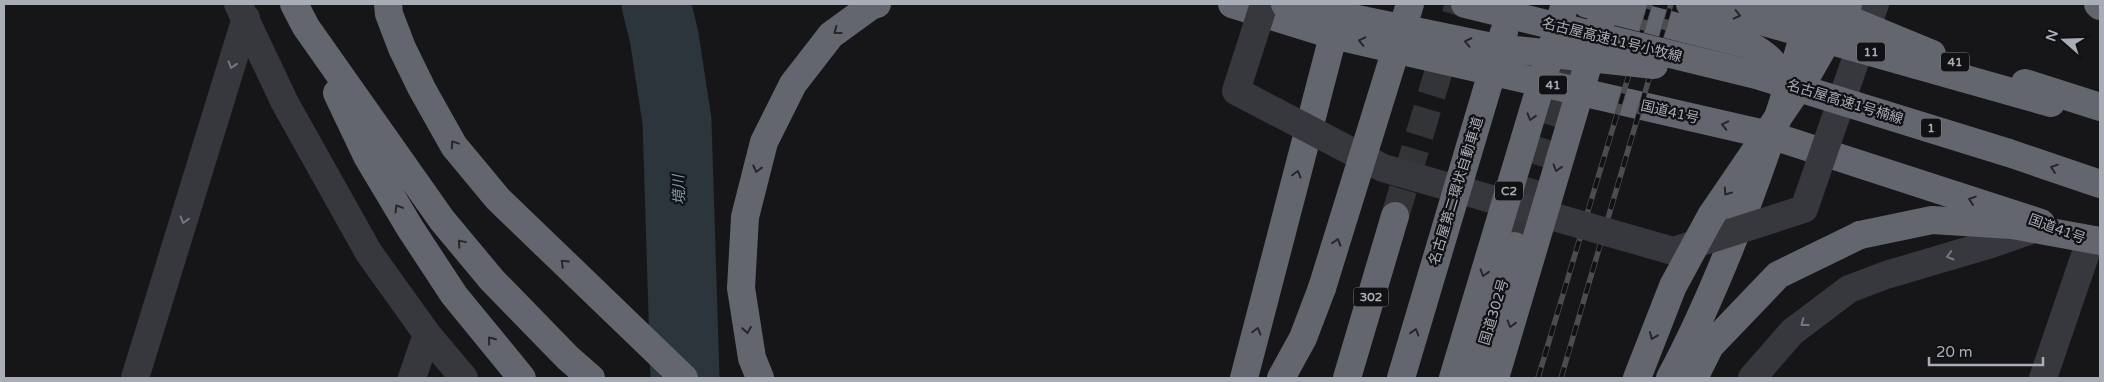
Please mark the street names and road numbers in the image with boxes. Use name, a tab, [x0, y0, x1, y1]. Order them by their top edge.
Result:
street label: 名古屋高速11号小牧線	[1540, 14, 1684, 66]
road number: 11	[1857, 42, 1885, 62]
road number: 41	[1941, 52, 1969, 72]
road number: 41	[1539, 76, 1567, 94]
street label: 名古屋高速1号楠線	[1785, 76, 1905, 128]
street label: 国道41号	[1639, 97, 1701, 127]
street label: 名古屋第二環状自動車道	[1425, 115, 1487, 267]
road number: 1	[1921, 119, 1941, 138]
road number: C2	[1495, 182, 1523, 200]
street label: 国道41号	[2026, 211, 2088, 247]
street label: 国道302号	[1476, 277, 1512, 347]
road number: 302	[1354, 288, 1388, 306]

